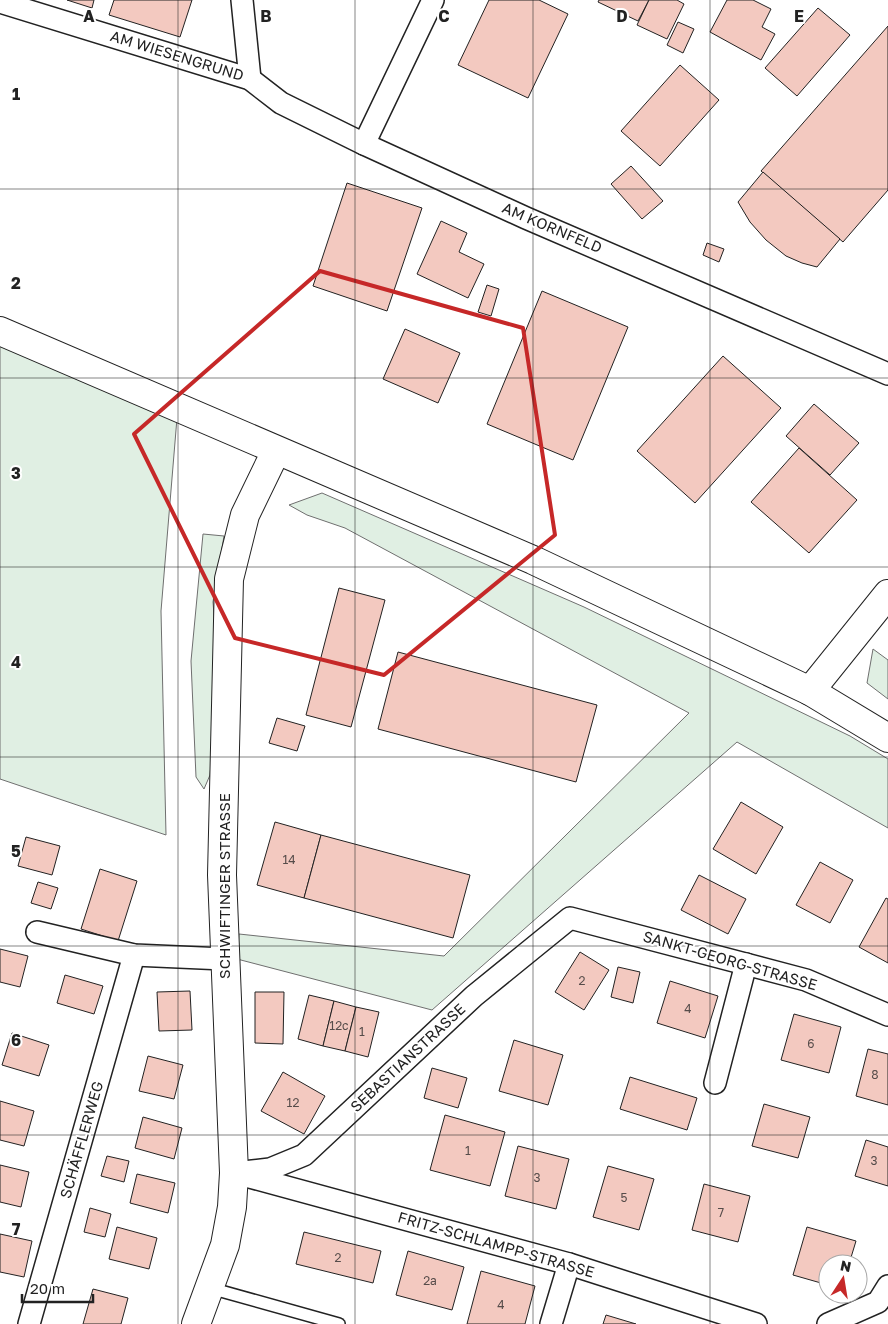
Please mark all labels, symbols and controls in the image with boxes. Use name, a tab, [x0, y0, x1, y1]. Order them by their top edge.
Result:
text: A	[83, 6, 95, 26]
text: B	[260, 6, 272, 26]
text: C	[438, 6, 450, 26]
text: D	[616, 6, 628, 26]
text: E	[794, 6, 804, 26]
street label: AM WIESENGRUND	[108, 26, 246, 84]
text: 1	[12, 84, 20, 104]
street label: AM KORNFELD	[500, 198, 605, 256]
text: 2	[11, 273, 21, 293]
text: 3	[11, 463, 21, 483]
text: 4	[11, 652, 21, 672]
street label: SCHWIFTINGER STRASSE	[215, 793, 233, 979]
text: 5	[11, 841, 21, 861]
house number: 14	[282, 852, 296, 867]
street label: SANKT-GEORG-STRASSE	[641, 927, 819, 994]
house number: 2	[579, 973, 586, 988]
street label: SEBASTIANSTRASSE	[346, 999, 468, 1115]
house number: 4	[684, 1001, 692, 1016]
house number: 12c	[329, 1018, 349, 1033]
house number: 1	[359, 1024, 365, 1039]
text: 6	[11, 1030, 21, 1050]
house number: 6	[807, 1036, 815, 1051]
house number: 8	[871, 1067, 879, 1082]
street label: SCHÄFFLERWEG	[56, 1079, 106, 1200]
house number: 12	[287, 1095, 299, 1110]
house number: 1	[465, 1143, 471, 1158]
house number: 3	[870, 1153, 878, 1168]
house number: 3	[533, 1170, 541, 1185]
house number: 5	[621, 1190, 628, 1205]
house number: 7	[718, 1205, 724, 1220]
street label: FRITZ-SCHLAMPP-STRASSE	[396, 1207, 597, 1281]
text: 7	[12, 1219, 21, 1239]
house number: 2	[335, 1250, 342, 1265]
north arrow	[818, 1254, 868, 1304]
text: N	[839, 1256, 853, 1275]
scale bar	[22, 1272, 94, 1304]
house number: 2a	[423, 1273, 437, 1288]
text: 20 m	[30, 1279, 65, 1297]
house number: 4	[497, 1297, 505, 1312]

